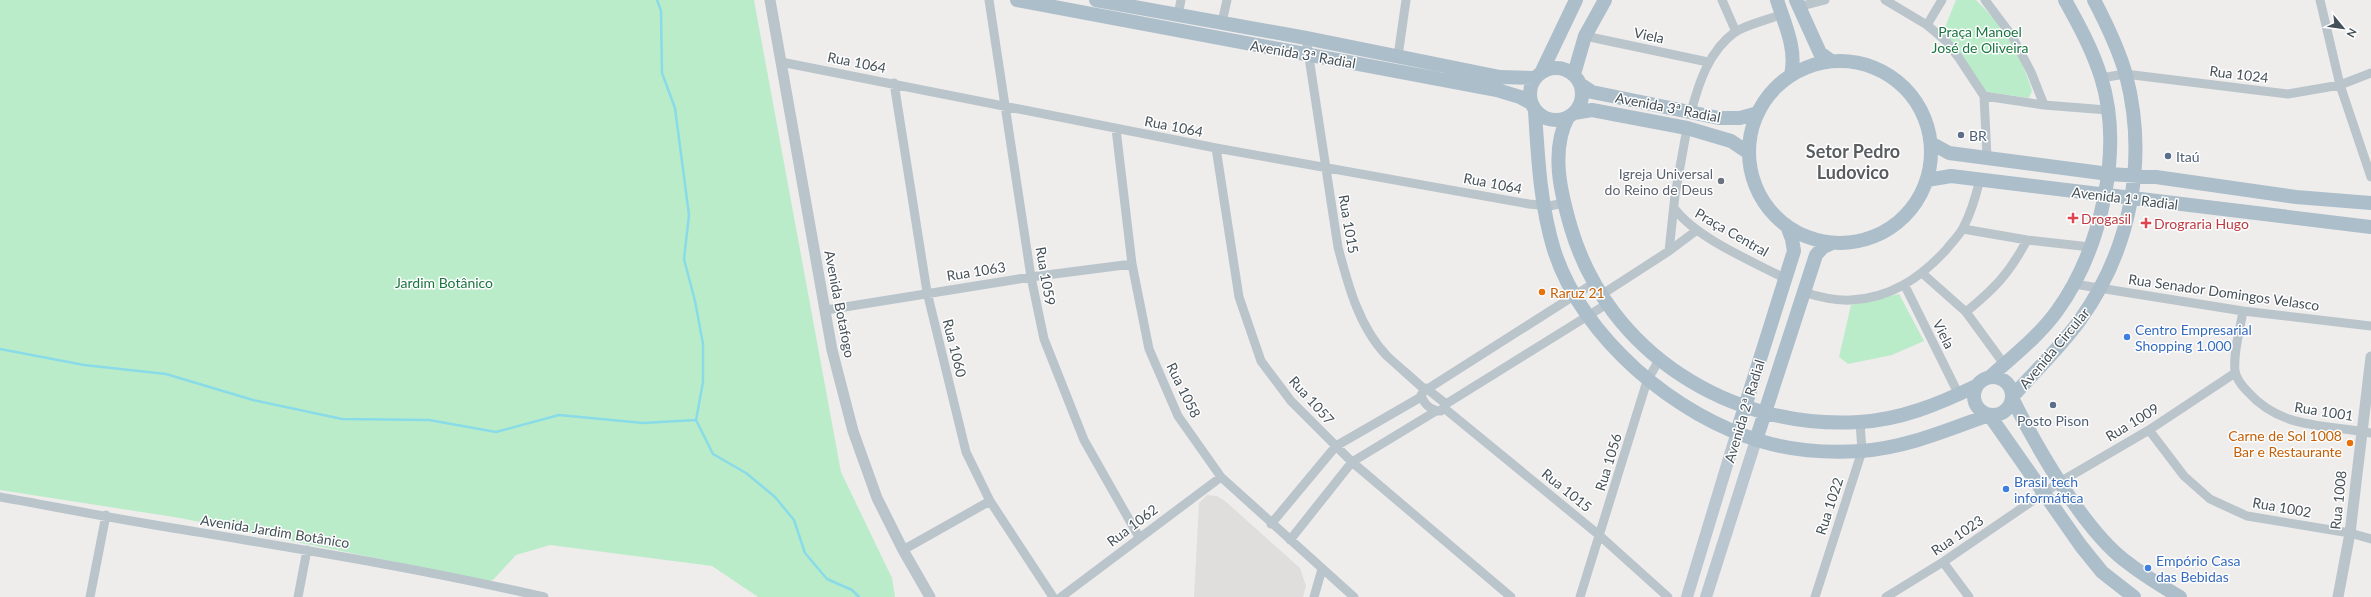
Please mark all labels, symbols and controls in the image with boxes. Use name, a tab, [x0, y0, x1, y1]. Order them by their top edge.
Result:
north arrow	[2323, 8, 2363, 48]
park label: Praça Manoel José de Oliveira	[1932, 23, 2028, 56]
street label: Viela	[1632, 24, 1666, 46]
text: N	[2344, 26, 2360, 40]
street label: Avenida 3ª Radial	[1249, 36, 1357, 72]
street label: Rua 1064	[826, 48, 888, 76]
street label: Rua 1024	[2209, 62, 2269, 86]
street label: Avenida 3ª Radial	[1614, 88, 1722, 126]
street label: Rua 1064	[1143, 112, 1205, 140]
place label: BR	[1969, 127, 1987, 144]
marker: BR	[1956, 130, 1966, 140]
district label: Setor Pedro Ludovico	[1806, 140, 1900, 183]
place label: Itaú	[2176, 148, 2200, 165]
marker: Itaú	[2163, 151, 2173, 161]
place label: Igreja Universal do Reino de Deus	[1605, 165, 1713, 198]
street label: Rua 1064	[1462, 169, 1524, 197]
marker: Igreja Universal do Reino de Deus	[1716, 176, 1726, 186]
street label: Avenida 1ª Radial	[2071, 183, 2179, 213]
street label: Rua 1015	[1335, 193, 1363, 255]
street label: Praça Central	[1692, 204, 1772, 260]
place label: Drogasil	[2081, 210, 2131, 227]
marker: Drogasil	[2068, 213, 2078, 223]
place label: Drograria Hugo	[2154, 215, 2249, 232]
marker: Drograria Hugo	[2141, 218, 2151, 228]
street label: Rua 1059	[1032, 245, 1060, 307]
street label: Avenida Botafogo	[821, 249, 859, 359]
street label: Rua 1063	[945, 258, 1007, 284]
street label: Rua Senador Domingos Velasco	[2127, 270, 2321, 314]
park label: Jardim Botânico	[395, 274, 493, 291]
place label: Raruz 21	[1550, 284, 1605, 301]
marker: Raruz 21	[1537, 287, 1547, 297]
street label: Avenida Circular	[2015, 304, 2093, 392]
street label: Rua 1060	[940, 317, 970, 379]
street label: Viela	[1930, 317, 1958, 351]
place label: Centro Empresarial Shopping 1.000	[2135, 321, 2252, 354]
marker: Centro Empresarial Shopping 1.000	[2122, 332, 2132, 342]
street label: Avenida 2ª Radial	[1720, 357, 1768, 465]
street label: Rua 1058	[1163, 360, 1205, 420]
street label: Rua 1057	[1286, 372, 1338, 428]
street label: Rua 1001	[2293, 398, 2355, 424]
street label: Rua 1009	[2102, 399, 2162, 445]
marker: Posto Pison	[2048, 400, 2058, 410]
place label: Posto Pison	[2017, 412, 2089, 429]
place label: Carne de Sol 1008 Bar e Restaurante	[2228, 427, 2342, 460]
street label: Rua 1056	[1591, 431, 1625, 493]
marker: Carne de Sol 1008 Bar e Restaurante	[2345, 438, 2355, 448]
street label: Rua 1015	[1539, 465, 1595, 515]
street label: Rua 1008	[2326, 470, 2350, 530]
place label: Brasil tech informática	[2014, 473, 2083, 506]
street label: Rua 1022	[1812, 475, 1846, 537]
marker: Brasil tech informática	[2001, 484, 2011, 494]
street label: Rua 1002	[2251, 493, 2313, 521]
street label: Rua 1062	[1103, 500, 1161, 550]
street label: Avenida Jardim Botânico	[199, 511, 351, 551]
street label: Rua 1023	[1928, 511, 1986, 559]
place label: Empório Casa das Bebidas	[2156, 552, 2241, 585]
marker: Empório Casa das Bebidas	[2143, 563, 2153, 573]

